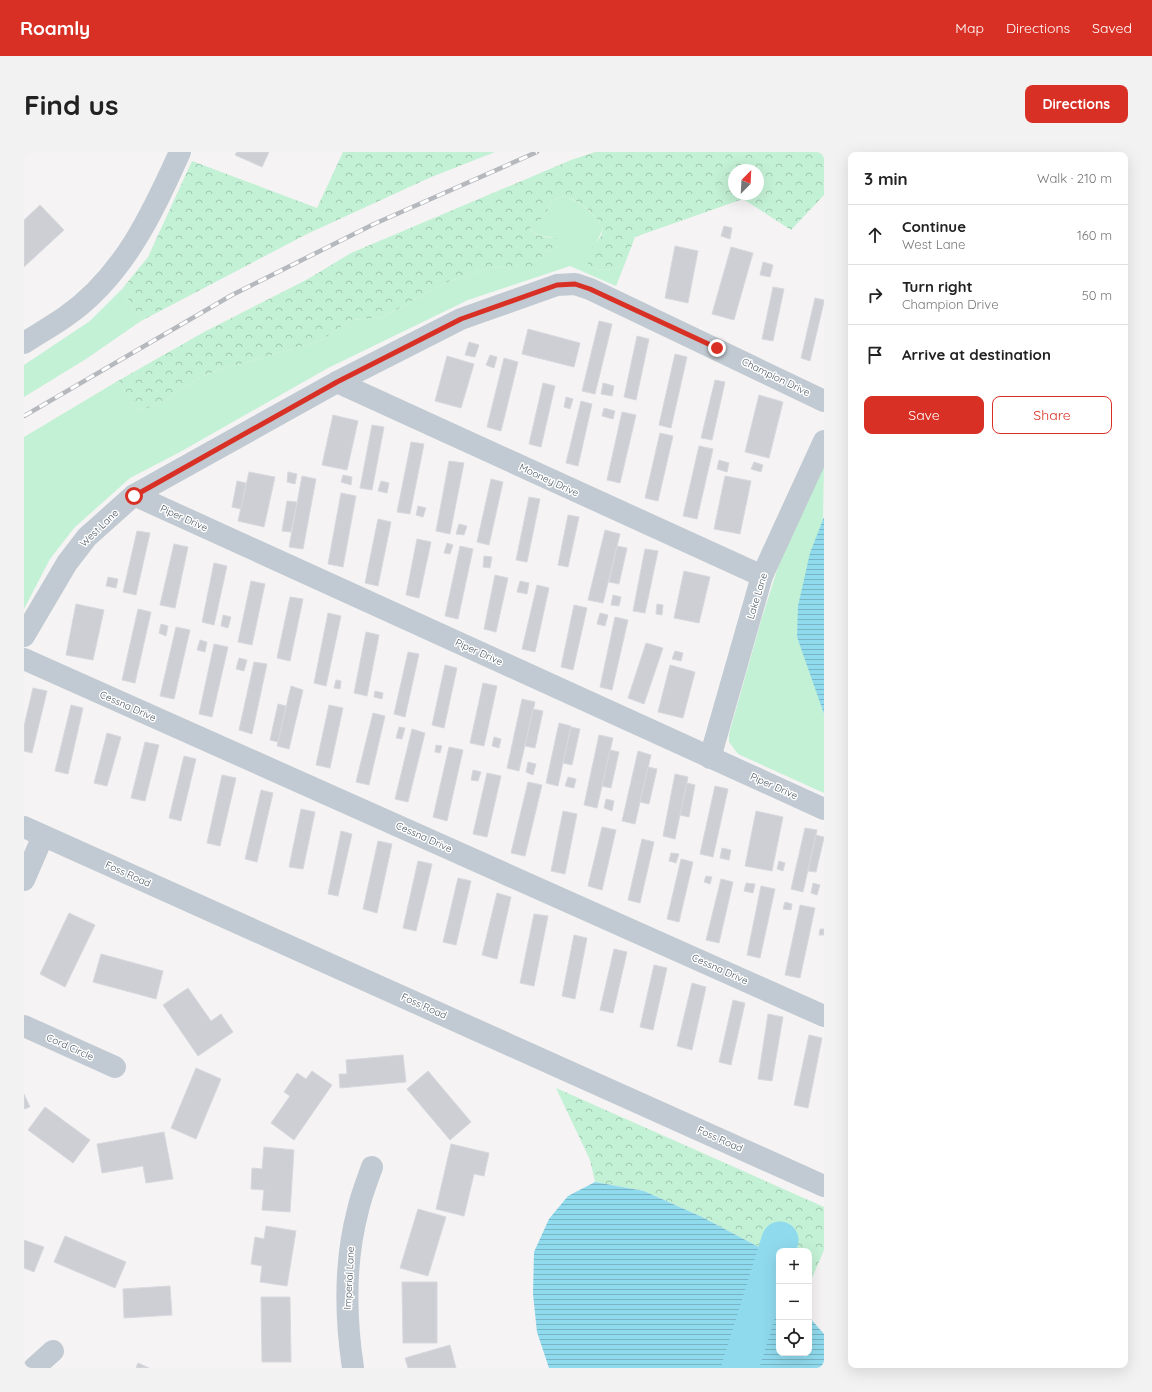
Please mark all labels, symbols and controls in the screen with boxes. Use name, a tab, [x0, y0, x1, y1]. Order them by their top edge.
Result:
text: Roamly	[20, 16, 90, 40]
text: Map	[955, 19, 984, 37]
text: Directions	[1006, 19, 1070, 37]
text: Saved	[1092, 19, 1132, 37]
button: Directions	[1025, 85, 1128, 123]
text: Find us	[24, 87, 118, 122]
north arrow	[728, 164, 764, 200]
text: 3 min	[864, 168, 908, 189]
text: Walk · 210 m	[1037, 170, 1112, 186]
text: Continue	[902, 217, 966, 236]
icon: ahead	[864, 224, 886, 246]
text: 160 m	[1077, 227, 1112, 243]
text: West Lane	[902, 236, 965, 252]
text: Turn right	[902, 277, 973, 296]
icon: right	[864, 284, 886, 306]
text: 50 m	[1082, 287, 1112, 303]
text: Champion Drive	[902, 296, 998, 312]
route end	[708, 339, 726, 357]
icon: arrive	[864, 344, 886, 366]
text: Arrive at destination	[902, 345, 1051, 364]
street label: Champion Drive	[740, 355, 813, 399]
button: Save	[864, 396, 984, 434]
button: Share	[992, 396, 1112, 434]
street label: Mooney Drive	[517, 461, 581, 500]
route start	[125, 487, 143, 505]
street label: Piper Drive	[158, 502, 210, 534]
street label: West Lane	[77, 506, 121, 550]
street label: Lake Lane	[744, 571, 770, 621]
street label: Piper Drive	[453, 636, 505, 668]
street label: Cessna Drive	[98, 688, 158, 724]
street label: Piper Drive	[748, 770, 800, 802]
street label: Cessna Drive	[394, 819, 454, 855]
street label: Foss Road	[103, 858, 153, 890]
street label: Cessna Drive	[690, 951, 750, 987]
street label: Foss Road	[399, 990, 449, 1022]
street label: Cord Circle	[44, 1031, 96, 1063]
street label: Foss Road	[695, 1123, 745, 1155]
street label: Imperial Lane	[341, 1246, 357, 1310]
map controls	[776, 1248, 812, 1356]
button: +	[776, 1248, 812, 1284]
button: −	[776, 1284, 812, 1320]
button: locate	[776, 1320, 812, 1356]

